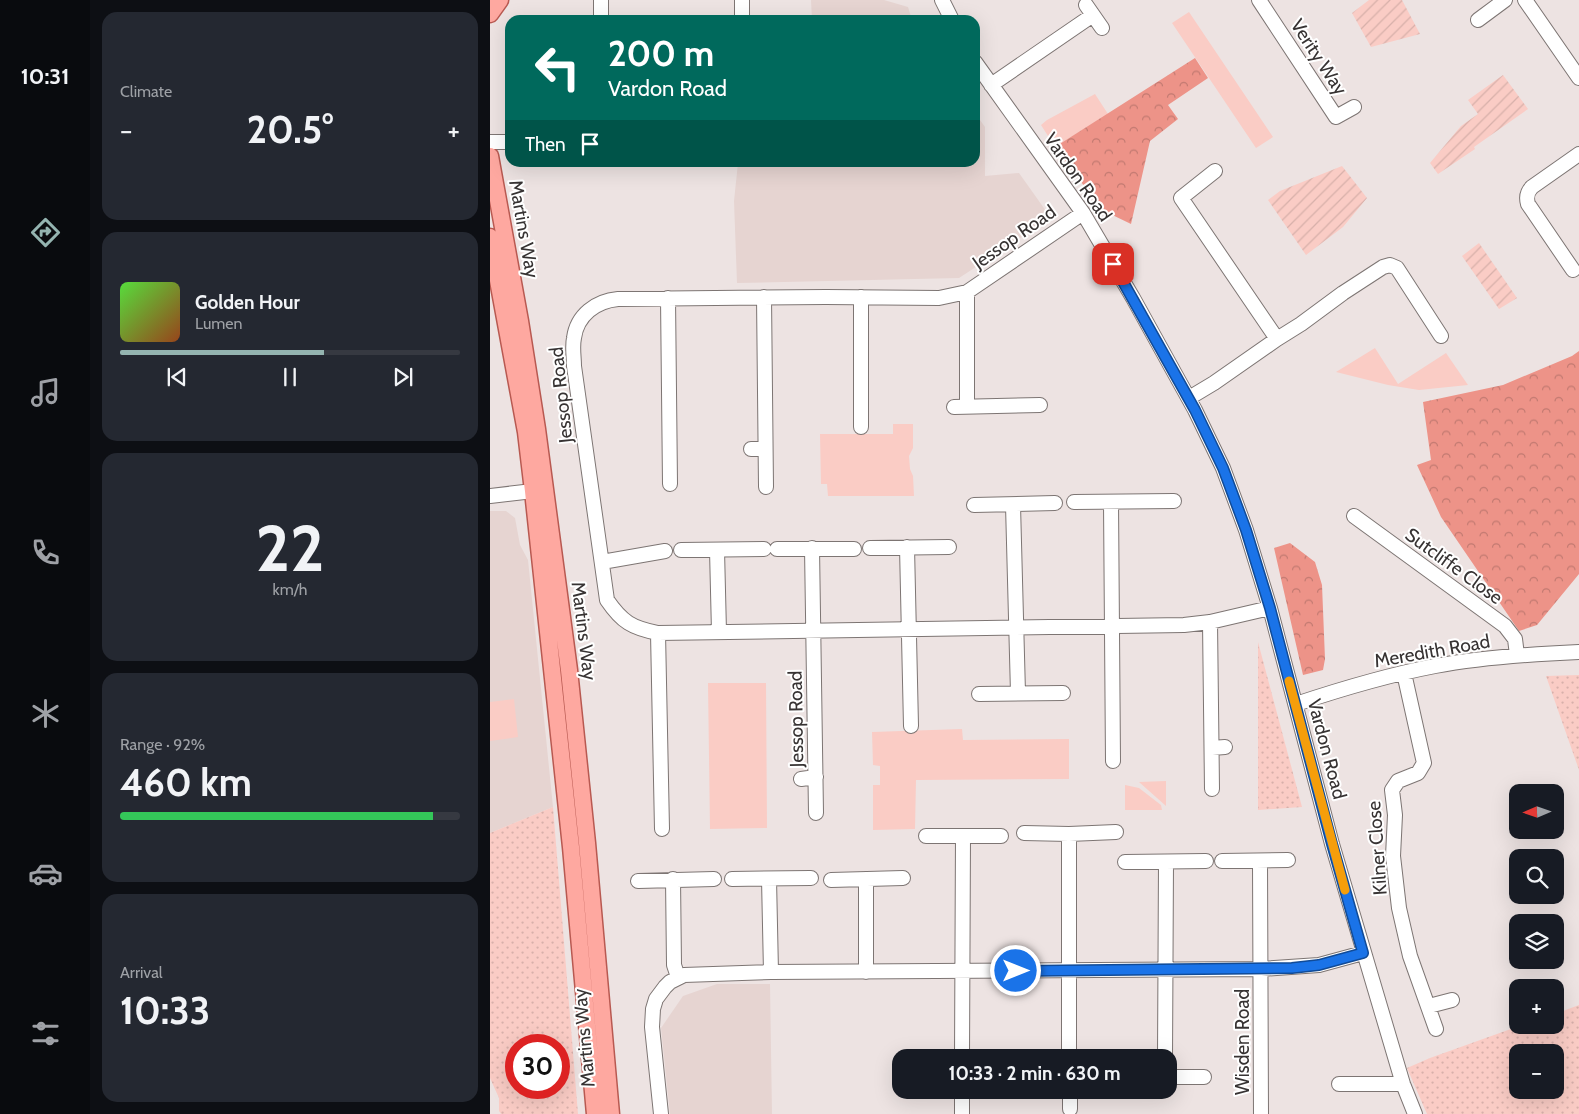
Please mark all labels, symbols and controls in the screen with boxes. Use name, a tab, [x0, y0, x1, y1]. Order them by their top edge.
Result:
street label: Verity Way	[1286, 15, 1352, 100]
text: 200 m	[608, 32, 714, 75]
icon: left	[525, 35, 590, 100]
text: 10:31	[21, 63, 69, 90]
text: Vardon Road	[608, 75, 727, 102]
text: Climate	[120, 82, 172, 101]
text: 20.5°	[247, 106, 333, 153]
text: −	[120, 113, 132, 147]
text: +	[448, 113, 460, 147]
street label: Vardon Road	[1039, 128, 1117, 226]
icon: arrive	[576, 130, 604, 158]
text: Then	[525, 133, 566, 156]
street label: Martins Way	[504, 178, 544, 280]
street label: Jessop Road	[967, 200, 1060, 275]
icon: directions	[28, 215, 63, 250]
pin	[1092, 243, 1134, 285]
icon: arrive	[1099, 250, 1127, 278]
text: Golden Hour	[195, 291, 300, 314]
text: Lumen	[195, 314, 242, 333]
street label: Jessop Road	[545, 346, 578, 445]
icon: previous	[163, 363, 191, 391]
icon: pause	[276, 363, 304, 391]
icon: next	[389, 363, 417, 391]
icon: music	[28, 375, 63, 410]
text: 22	[256, 508, 324, 587]
street label: Sutcliffe Close	[1401, 523, 1507, 609]
icon: phone	[28, 535, 63, 570]
text: km/h	[272, 580, 308, 599]
street label: Martins Way	[567, 580, 602, 682]
street label: Meredith Road	[1372, 630, 1492, 672]
street label: Jessop Road	[784, 671, 808, 768]
icon: climate	[28, 696, 63, 731]
street label: Vardon Road	[1303, 696, 1351, 802]
text: Range · 92%	[120, 735, 205, 754]
text: 460 km	[120, 759, 252, 806]
north arrow	[1509, 784, 1564, 839]
map controls	[1509, 784, 1564, 1099]
street label: Kilner Close	[1362, 800, 1392, 896]
button: search	[1509, 849, 1564, 904]
icon: car	[28, 856, 63, 891]
button: layers	[1509, 914, 1564, 969]
position arrow	[989, 944, 1041, 996]
text: Arrival	[120, 963, 163, 982]
button: +	[1509, 979, 1564, 1034]
text: 10:33	[120, 987, 210, 1034]
street label: Martins Way	[568, 987, 600, 1088]
street label: Wisden Road	[1231, 989, 1254, 1095]
icon: filters	[28, 1016, 63, 1051]
speed limit sign: 30	[505, 1034, 570, 1099]
button: −	[1509, 1044, 1564, 1099]
text: 10:33 · 2 min · 630 m	[948, 1062, 1121, 1085]

